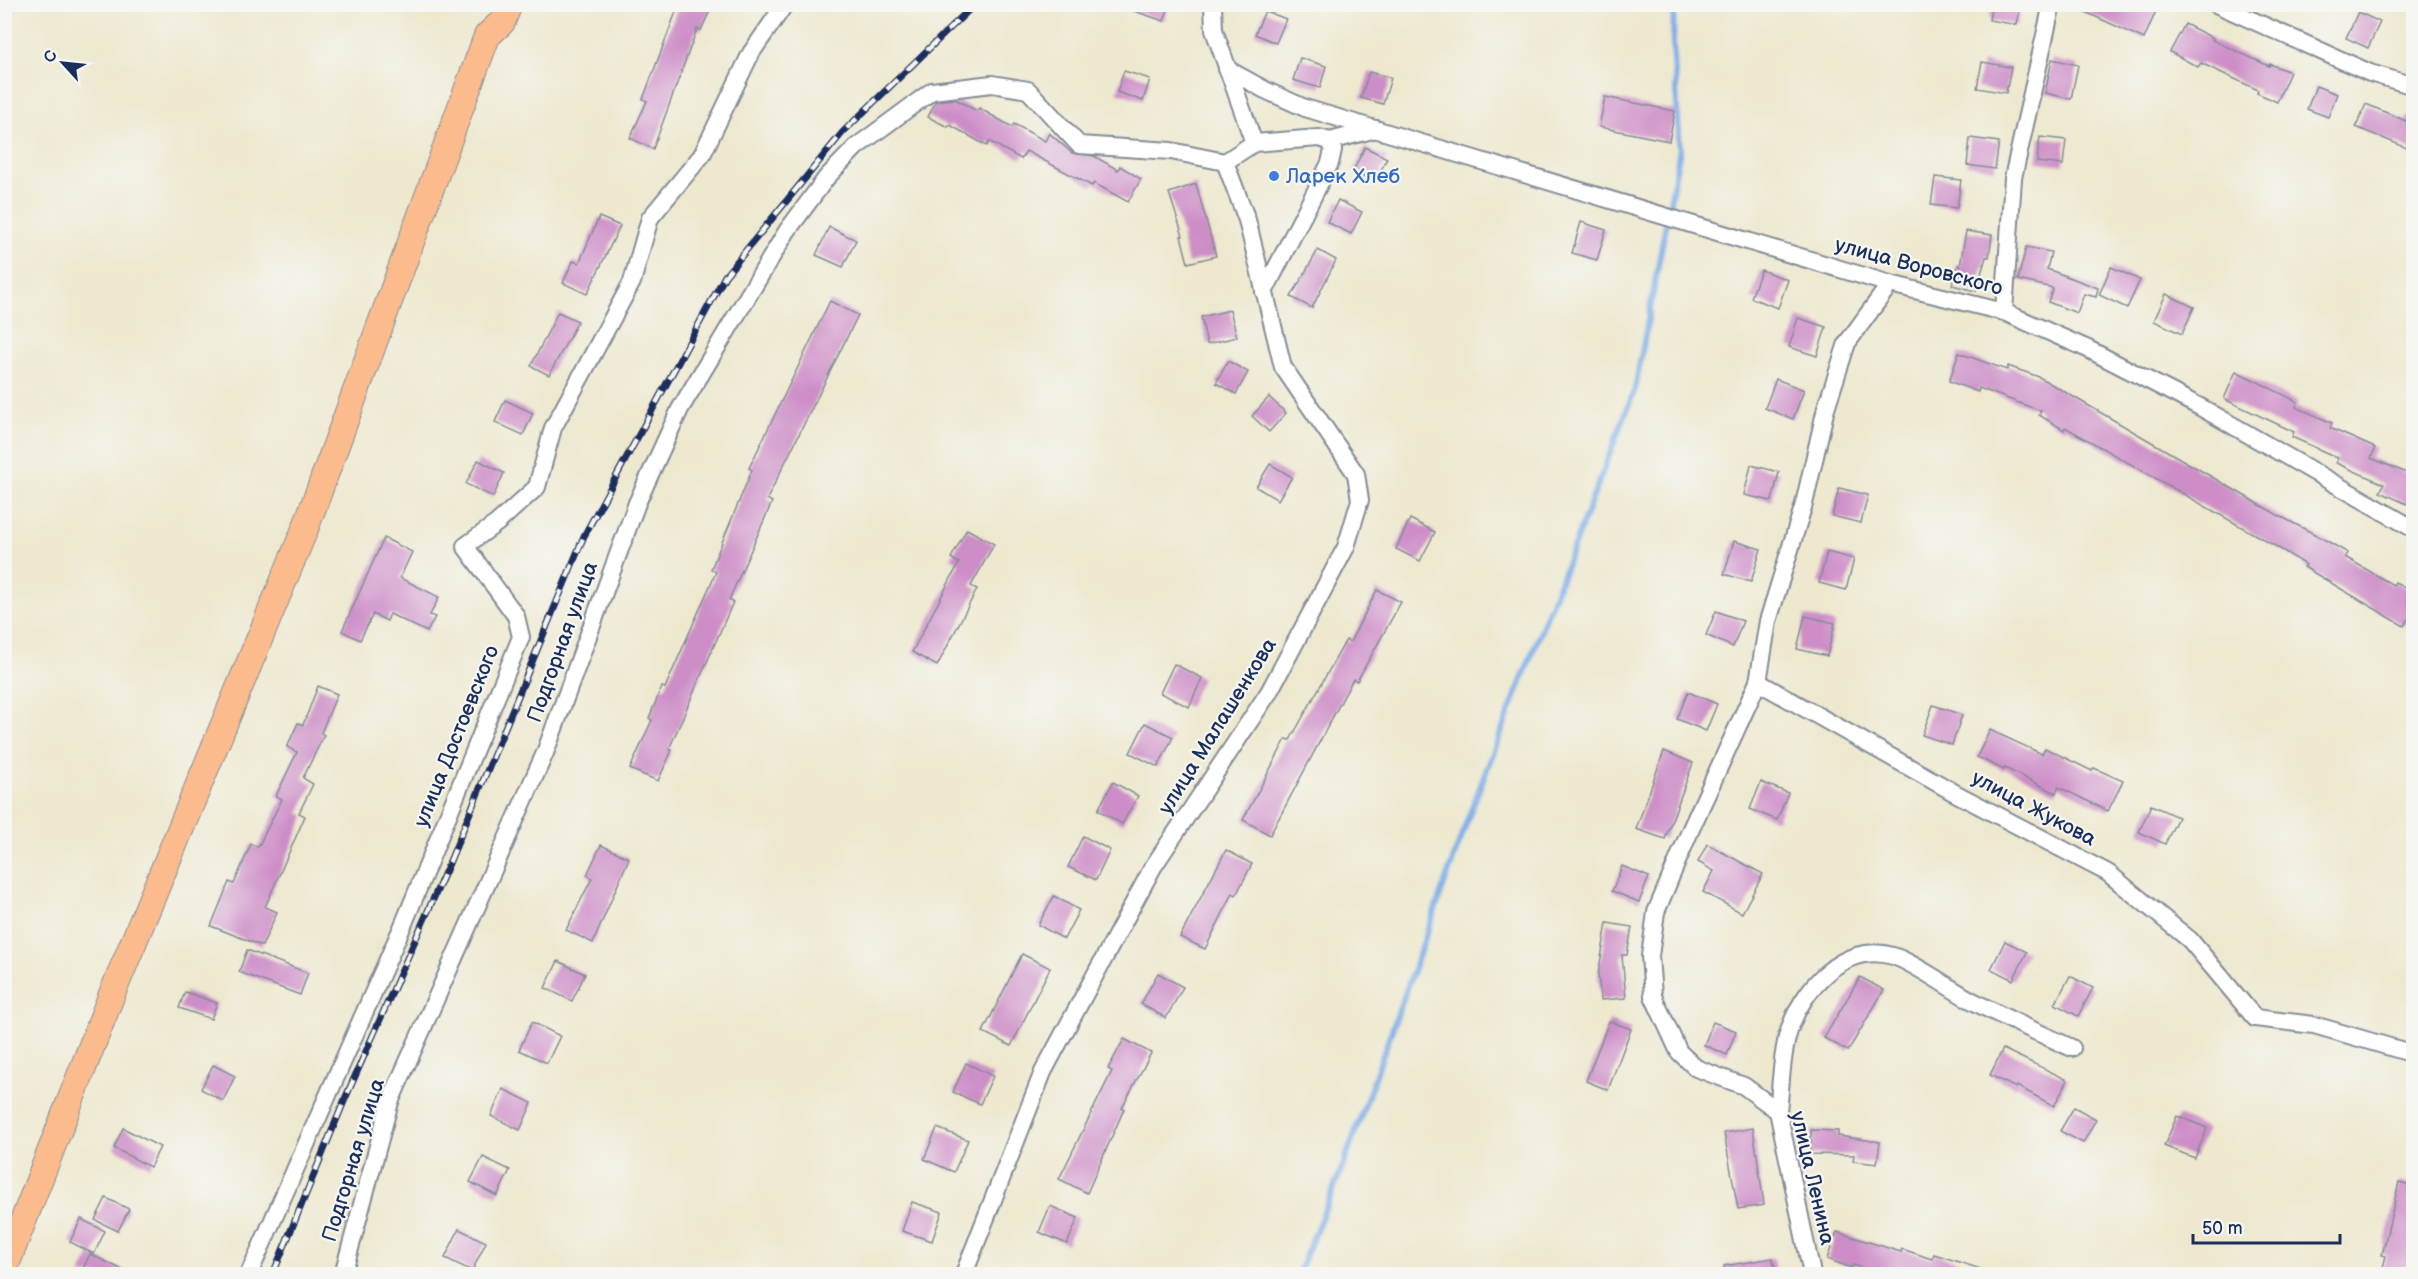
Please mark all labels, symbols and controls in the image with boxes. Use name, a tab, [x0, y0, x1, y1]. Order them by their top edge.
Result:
north arrow	[33, 33, 93, 93]
text: С	[40, 48, 62, 66]
place label: Ларек Хлеб	[1285, 164, 1400, 189]
marker: Ларек Хлеб	[1267, 169, 1281, 183]
street label: улица Воровского	[1832, 232, 2005, 301]
street label: Подгорная улица	[522, 558, 603, 726]
street label: улица Малашенкова	[1153, 633, 1282, 819]
street label: улица Достоевского	[409, 642, 504, 831]
street label: улица Жукова	[1967, 765, 2101, 852]
street label: Подгорная улица	[317, 1075, 390, 1245]
street label: улица Ленина	[1785, 1109, 1840, 1248]
scale bar	[2193, 1207, 2340, 1245]
text: 50 m	[2202, 1218, 2243, 1239]

